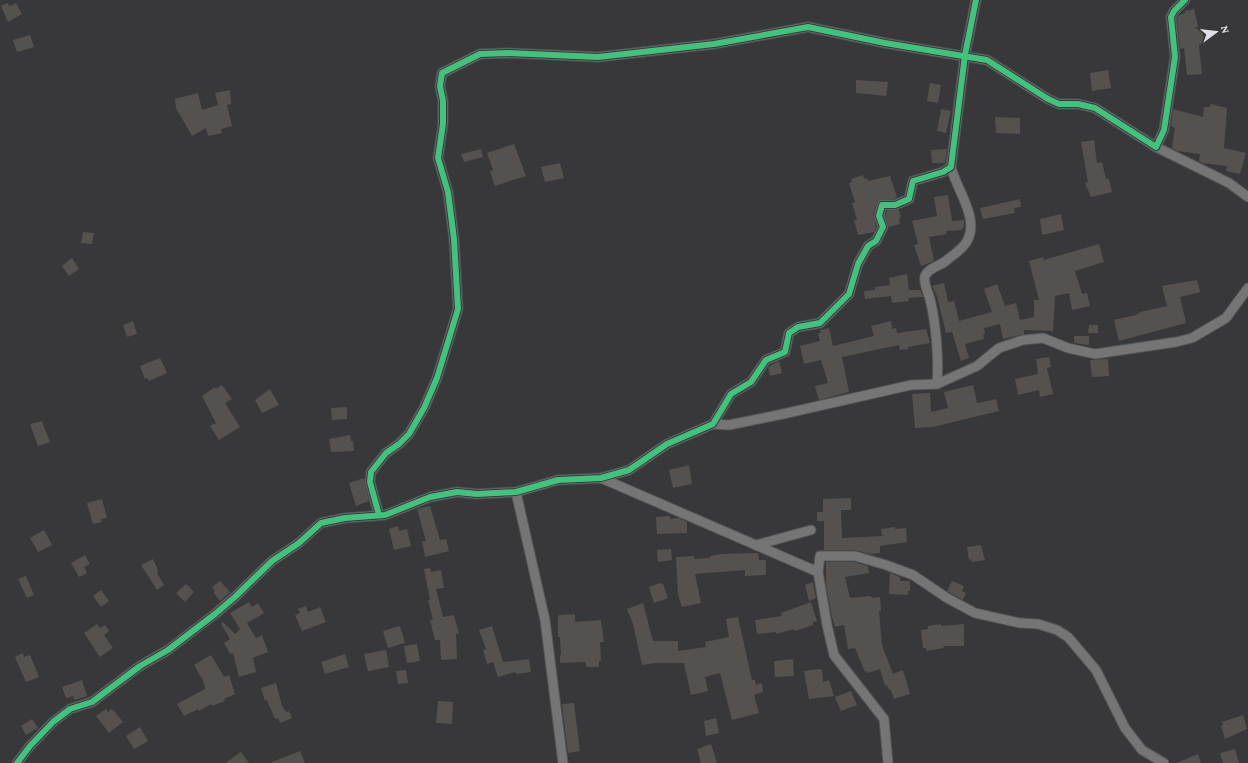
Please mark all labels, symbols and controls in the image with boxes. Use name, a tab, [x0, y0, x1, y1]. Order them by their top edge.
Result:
north arrow	[1196, 12, 1236, 52]
text: N	[1219, 24, 1233, 35]

